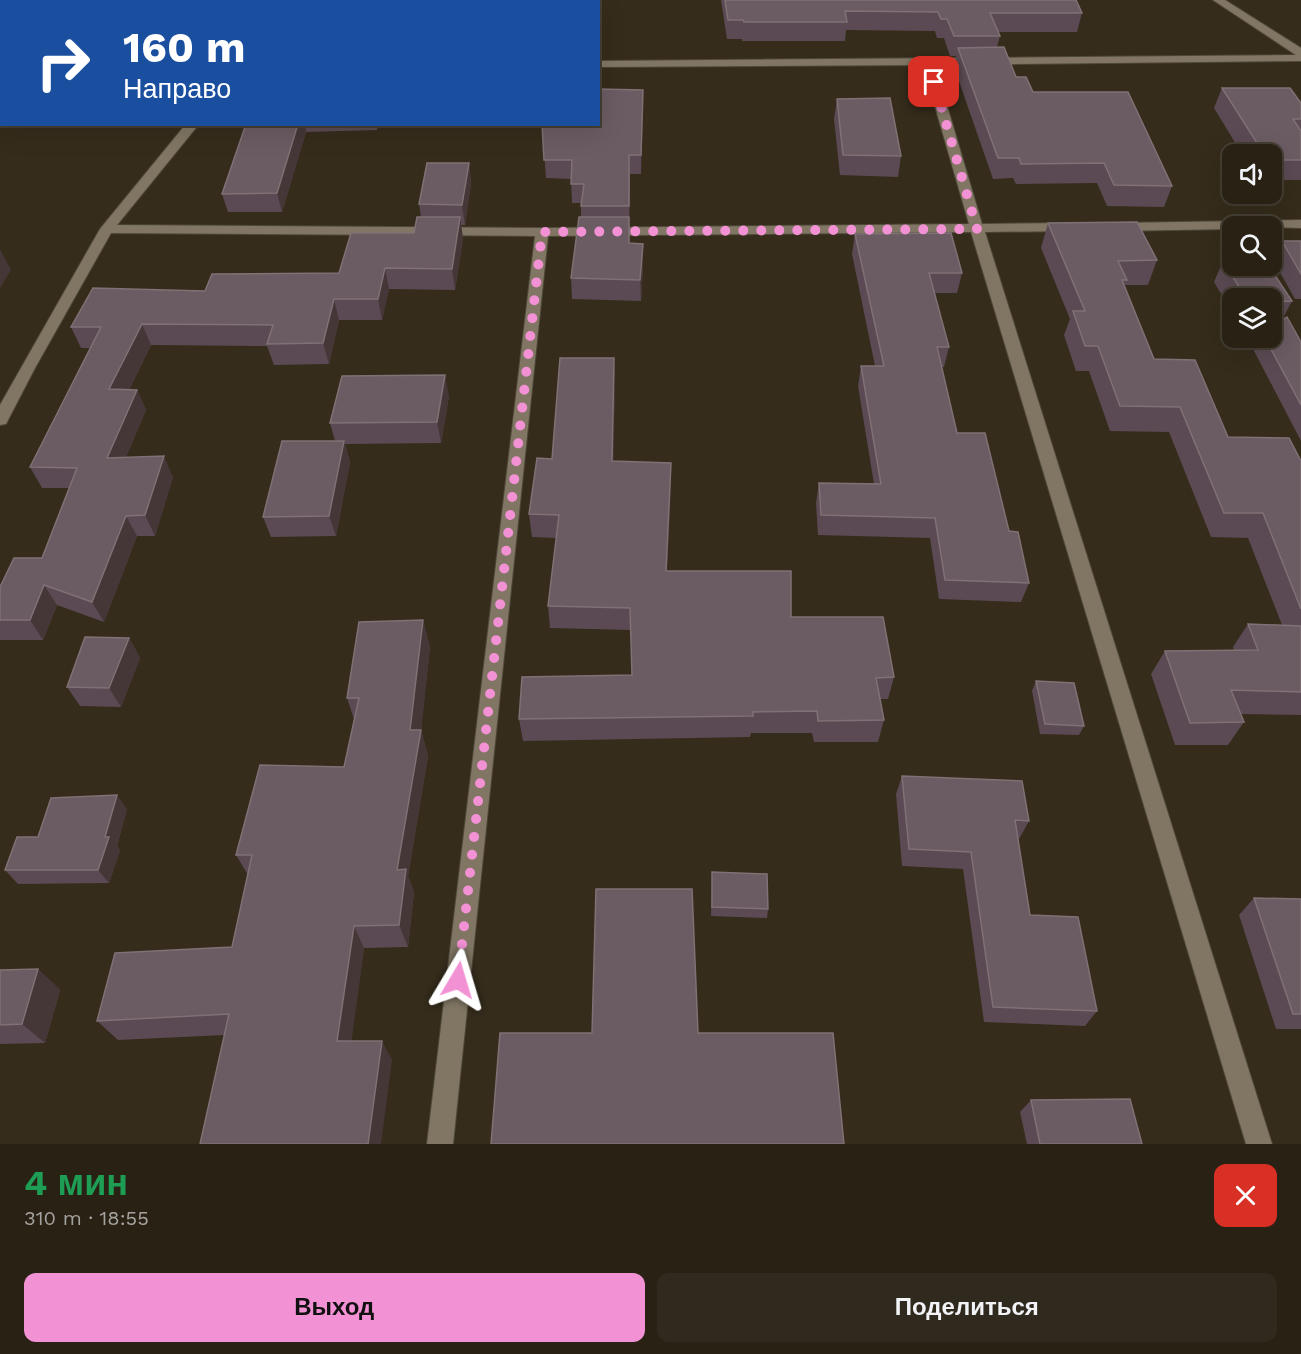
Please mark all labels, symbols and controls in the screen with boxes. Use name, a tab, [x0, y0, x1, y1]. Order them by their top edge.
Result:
text: 160 m	[123, 23, 246, 72]
icon: right	[24, 24, 102, 102]
pin	[908, 56, 959, 107]
icon: arrive	[917, 65, 950, 98]
text: Направо	[123, 73, 231, 105]
map controls	[1222, 144, 1282, 348]
button: sound	[1222, 144, 1282, 204]
button: search	[1222, 216, 1282, 276]
button: layers	[1222, 288, 1282, 348]
position arrow	[426, 948, 490, 1012]
text: 4 мин	[24, 1162, 128, 1204]
button: close	[1214, 1164, 1277, 1227]
text: 310 m · 18:55	[24, 1206, 149, 1230]
button: Выход	[24, 1273, 645, 1342]
button: Поделиться	[657, 1273, 1277, 1342]

